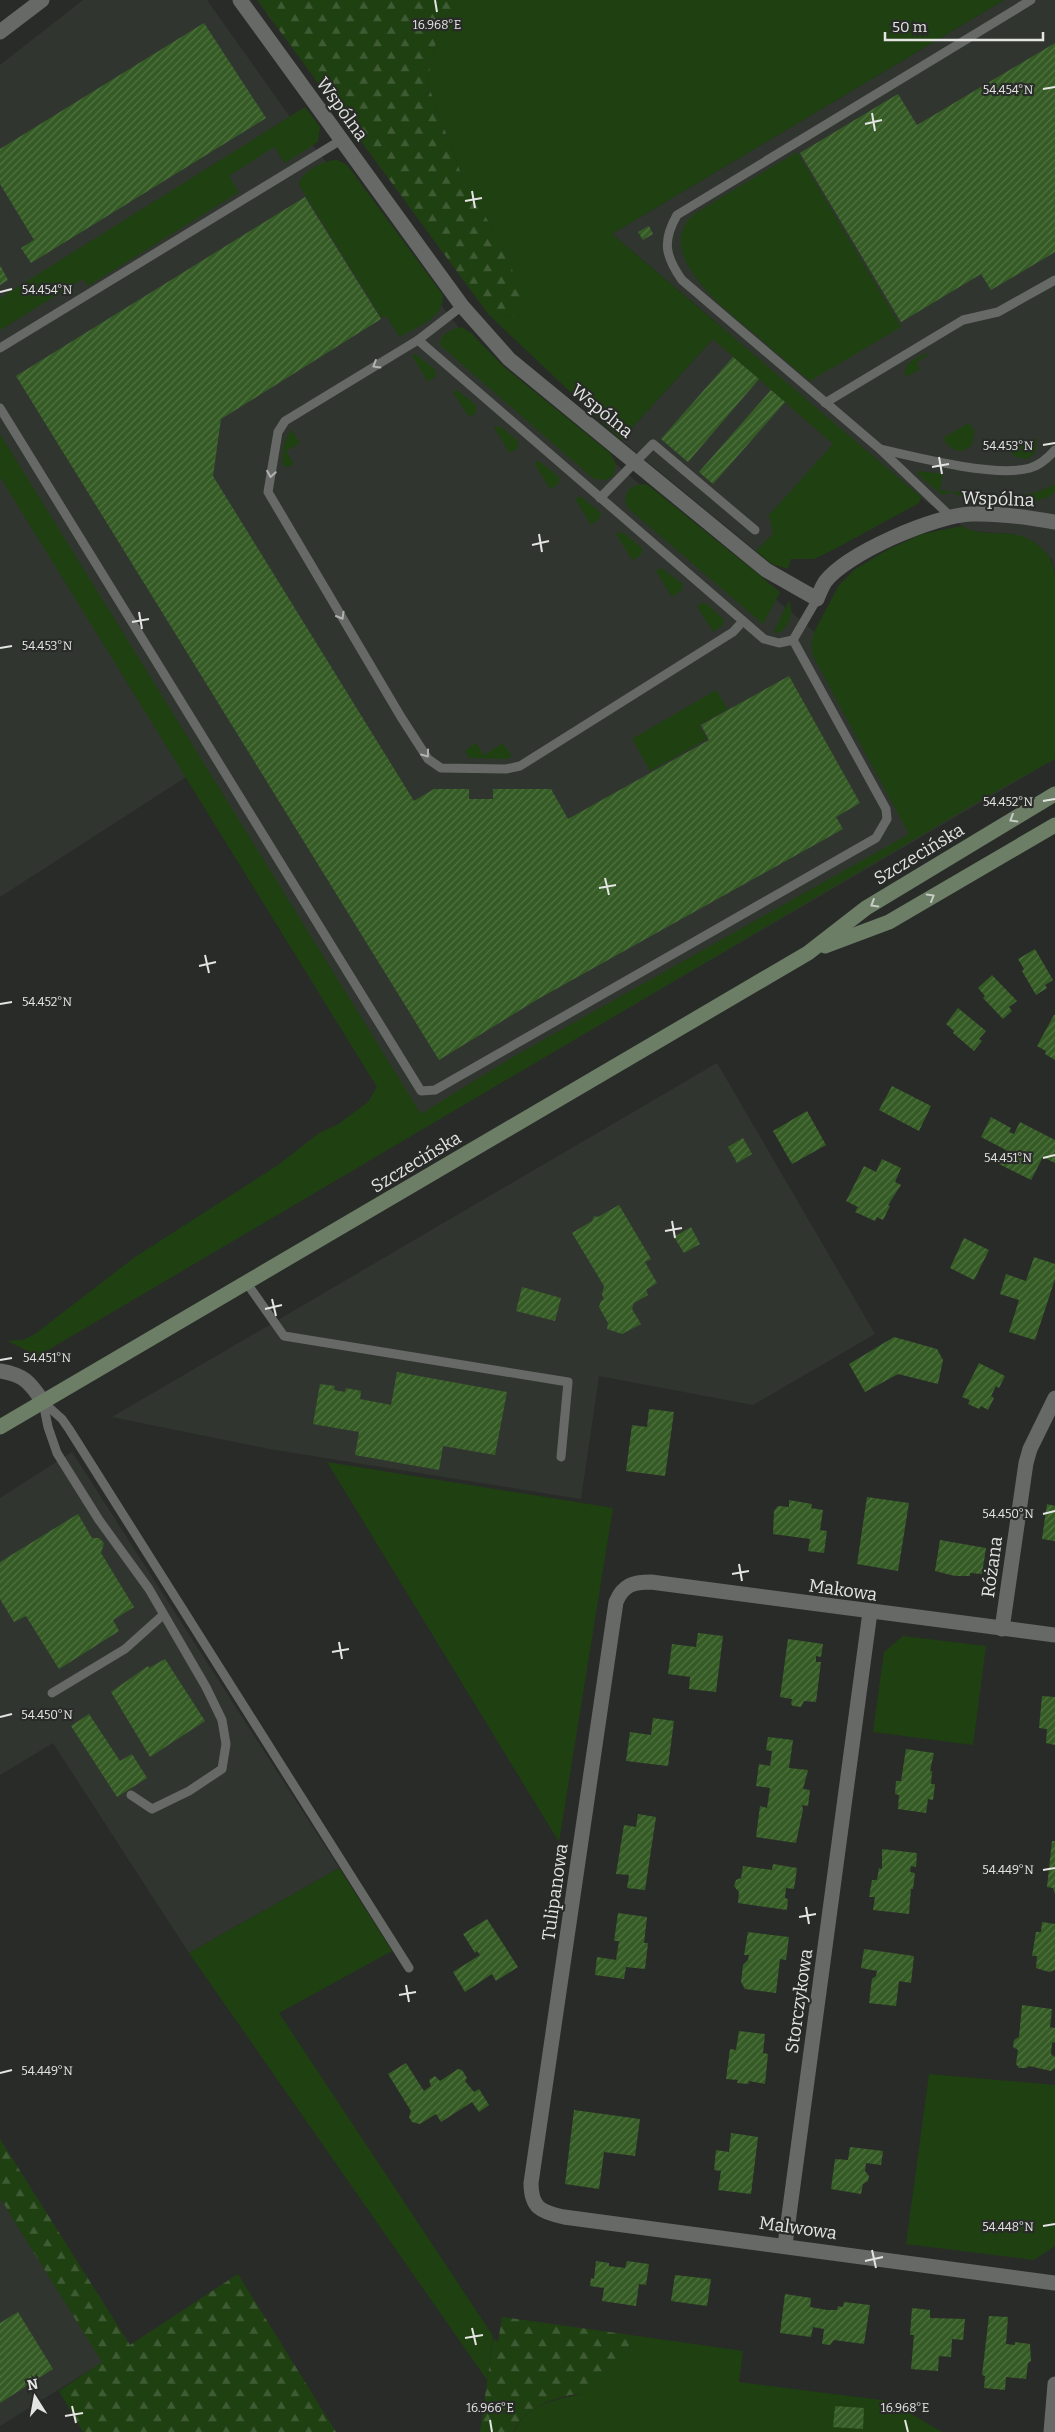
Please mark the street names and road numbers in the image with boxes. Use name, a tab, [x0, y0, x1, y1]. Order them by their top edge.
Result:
street label: Wspólna	[312, 73, 373, 145]
street label: Wspólna	[567, 379, 638, 443]
street label: Wspólna	[961, 487, 1035, 511]
street label: Szczecińska	[870, 818, 968, 889]
street label: Szczecińska	[367, 1126, 465, 1197]
street label: Różana	[977, 1535, 1007, 1599]
street label: Makowa	[807, 1574, 879, 1606]
street label: Tulipanowa	[537, 1842, 573, 1942]
street label: Storczykowa	[781, 1947, 817, 2055]
street label: Malwowa	[758, 2212, 838, 2244]

